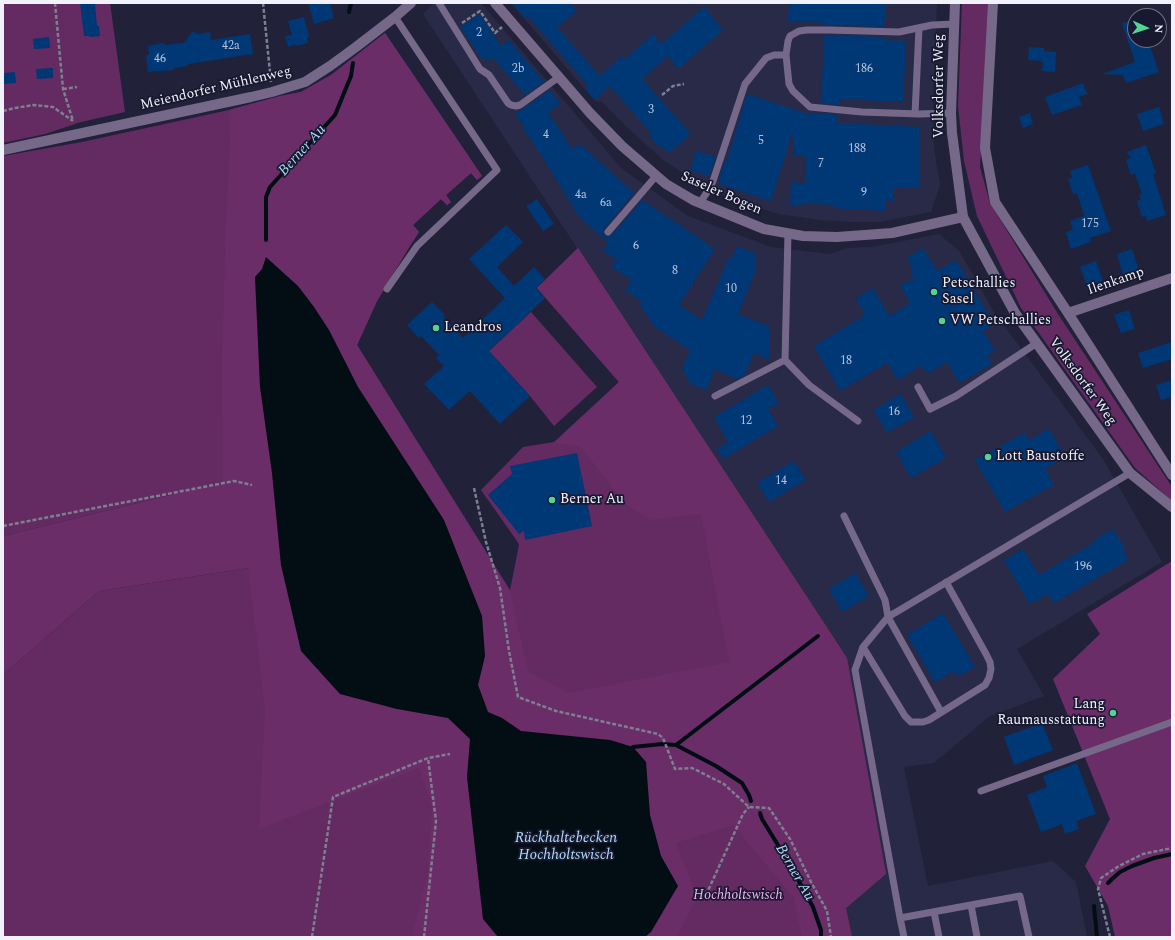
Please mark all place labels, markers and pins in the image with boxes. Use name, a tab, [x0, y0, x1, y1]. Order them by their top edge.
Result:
place label: Petschallies Sasel	[942, 276, 1015, 308]
marker: Petschallies Sasel	[929, 287, 939, 297]
place label: VW Petschallies	[950, 313, 1051, 329]
marker: VW Petschallies	[937, 316, 947, 326]
place label: Leandros	[444, 320, 502, 336]
marker: Leandros	[431, 323, 441, 333]
place label: Lott Baustoffe	[996, 449, 1085, 465]
marker: Lott Baustoffe	[983, 452, 993, 462]
place label: Berner Au	[560, 492, 624, 508]
marker: Berner Au	[547, 495, 557, 505]
place label: Lang Raumausstattung	[997, 697, 1105, 730]
marker: Lang Raumausstattung	[1108, 708, 1118, 718]

